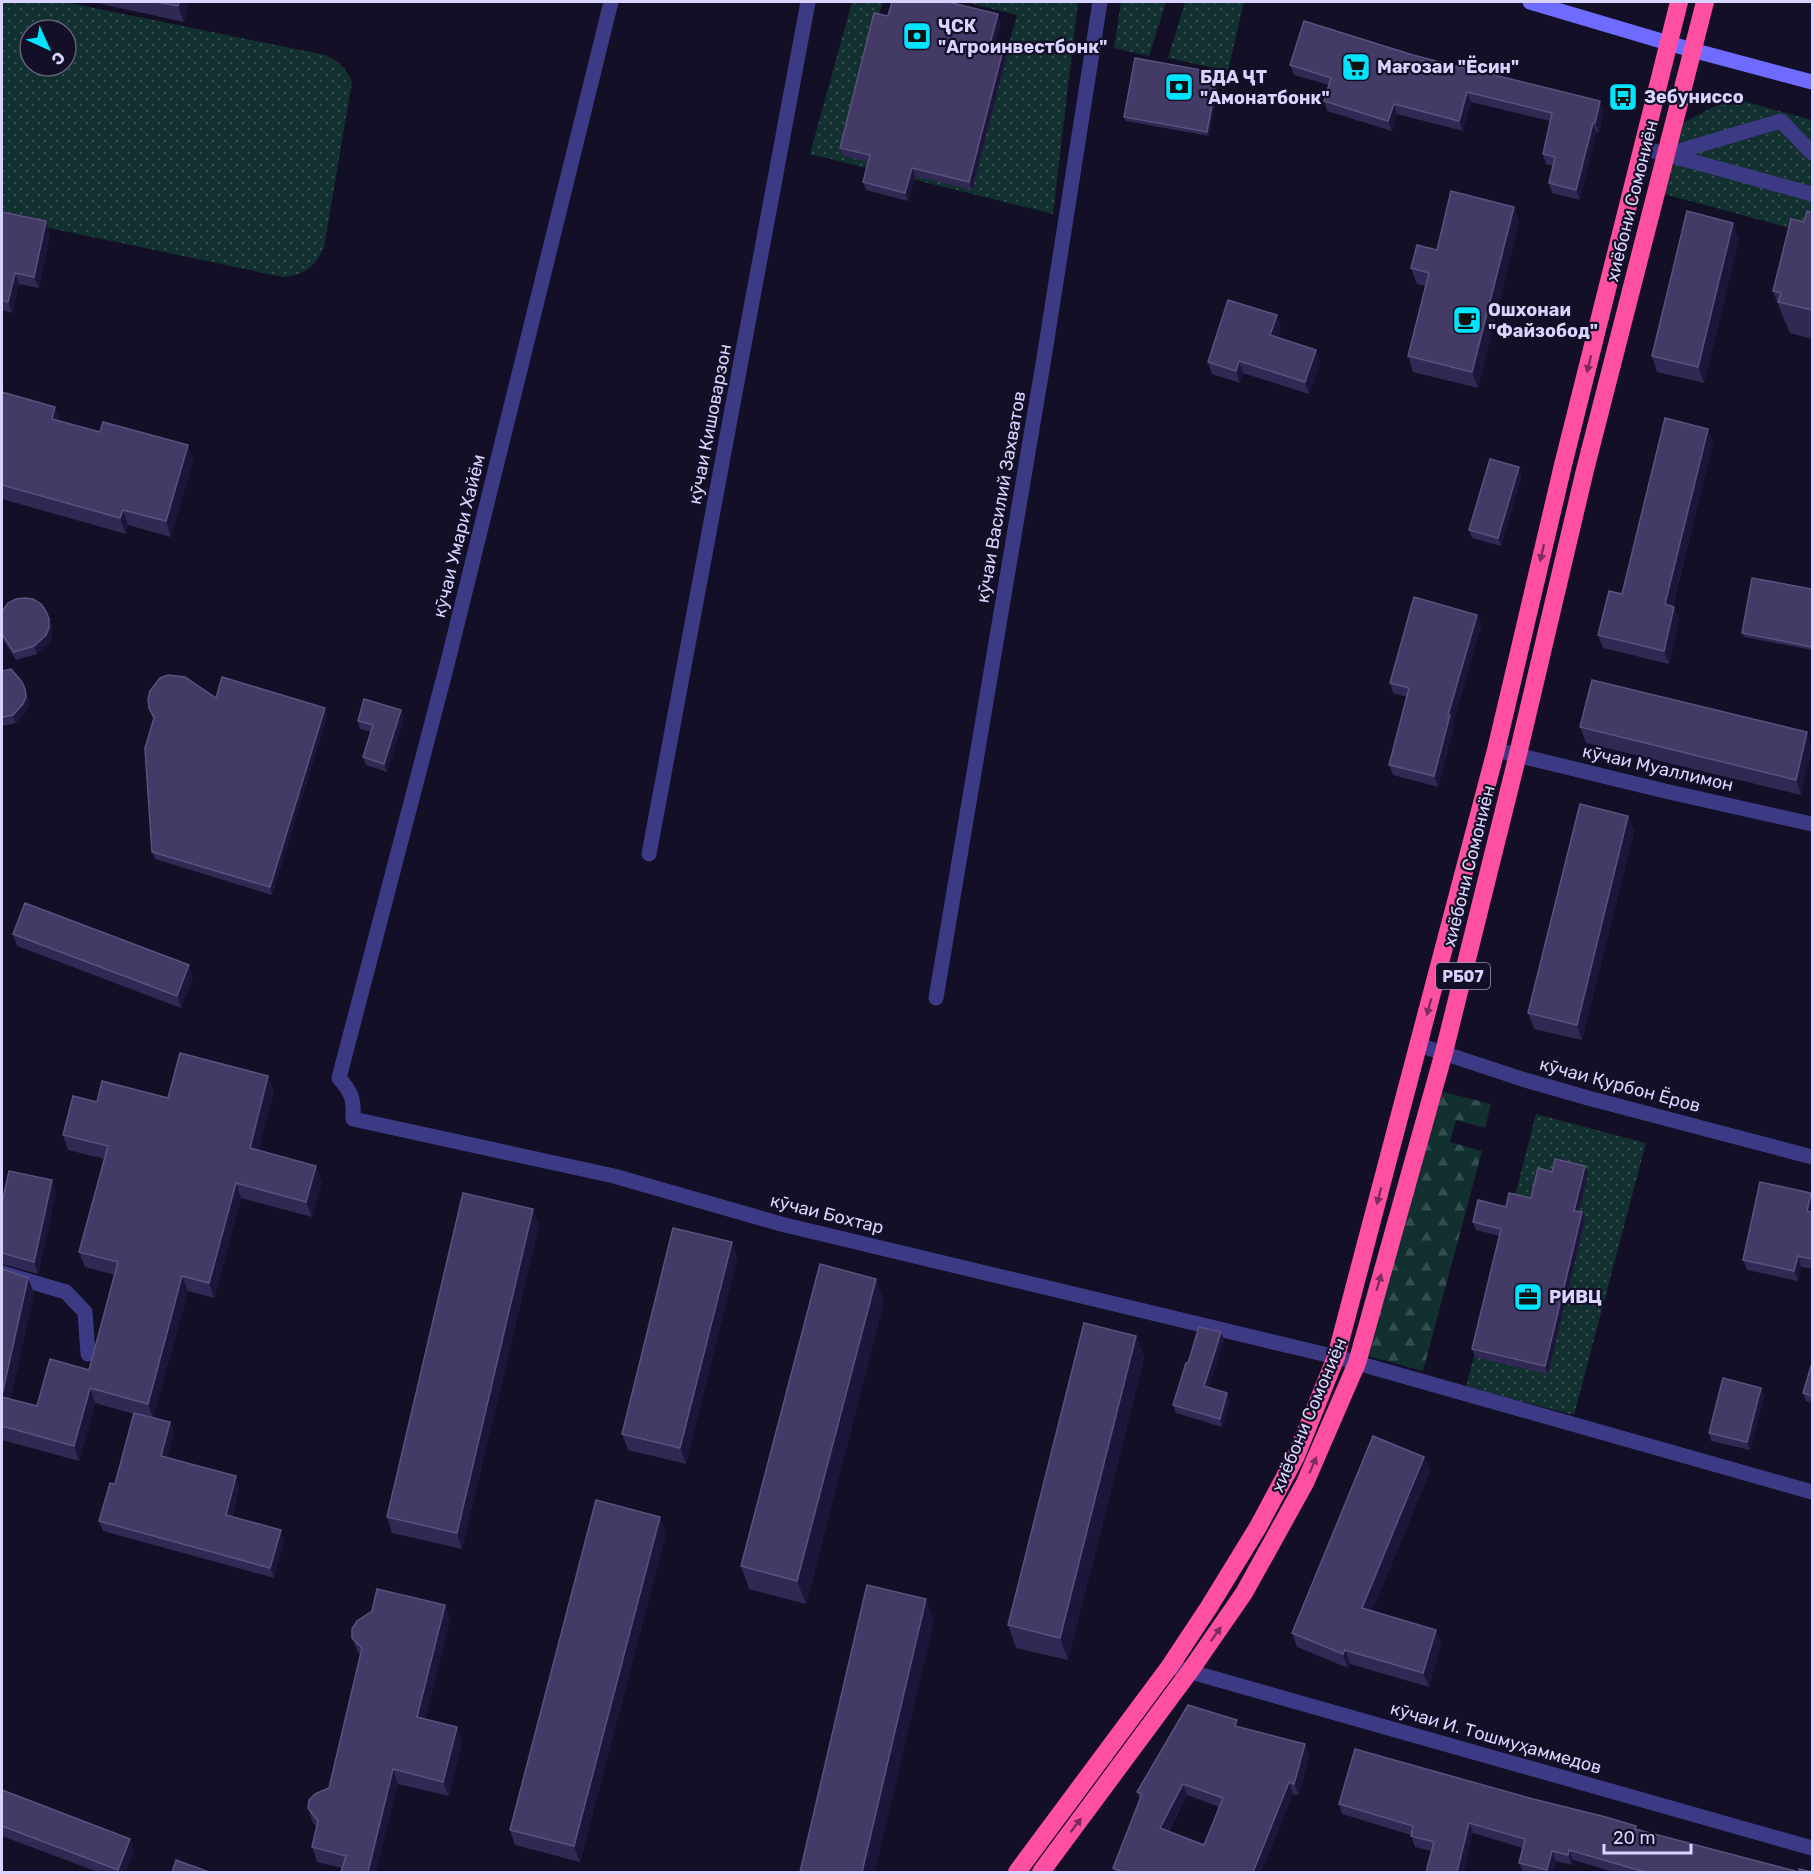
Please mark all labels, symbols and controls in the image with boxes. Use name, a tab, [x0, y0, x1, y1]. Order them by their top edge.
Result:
place label: ҶСК "Агроинвестбонк"	[938, 15, 1107, 58]
north arrow	[18, 18, 78, 78]
bank icon: ҶСК "Агроинвестбонк"	[901, 20, 933, 52]
text: С	[48, 48, 69, 69]
supermarket icon: Мағозаи "Ёсин"	[1340, 51, 1372, 83]
place label: Мағозаи "Ёсин"	[1377, 55, 1519, 78]
place label: БДА ҶТ "Амонатбонк"	[1200, 66, 1330, 109]
bank icon: БДА ҶТ "Амонатбонк"	[1163, 71, 1195, 103]
bus stop icon: Зебуниссо	[1607, 81, 1639, 113]
place label: Зебуниссо	[1644, 86, 1744, 108]
street label: хиёбони Сомониён	[1601, 118, 1663, 284]
place label: Ошхонаи "Файзобод"	[1488, 299, 1598, 342]
cafe icon: Ошхонаи "Файзобод"	[1451, 304, 1483, 336]
street label: кӯчаи Кишоварзон	[684, 342, 736, 506]
one-way arrow	[1584, 355, 1594, 373]
street label: кӯчаи Василий Захватов	[972, 389, 1030, 605]
street label: кӯчаи Умари Хайём	[428, 452, 490, 620]
one-way arrow	[1537, 544, 1547, 563]
street label: кӯчаи Муаллимон	[1580, 740, 1736, 796]
street label: хиёбони Сомониён	[1438, 783, 1500, 949]
road number: РБ07	[1436, 963, 1490, 989]
one-way arrow	[1423, 998, 1433, 1017]
street label: кӯчаи Қурбон Ёров	[1537, 1053, 1703, 1117]
one-way arrow	[1374, 1187, 1383, 1205]
street label: кӯчаи Бохтар	[768, 1189, 886, 1239]
one-way arrow	[1375, 1273, 1384, 1291]
office icon: РИВЦ	[1512, 1281, 1544, 1313]
place label: РИВЦ	[1549, 1286, 1602, 1308]
street label: хиёбони Сомониён	[1266, 1334, 1352, 1496]
one-way arrow	[1308, 1456, 1318, 1474]
one-way arrow	[1210, 1627, 1222, 1643]
street label: кӯчаи И. Тошмуҳаммедов	[1388, 1697, 1604, 1779]
scale bar	[1604, 1817, 1691, 1855]
one-way arrow	[1070, 1818, 1082, 1834]
text: 20 m	[1613, 1827, 1655, 1849]

